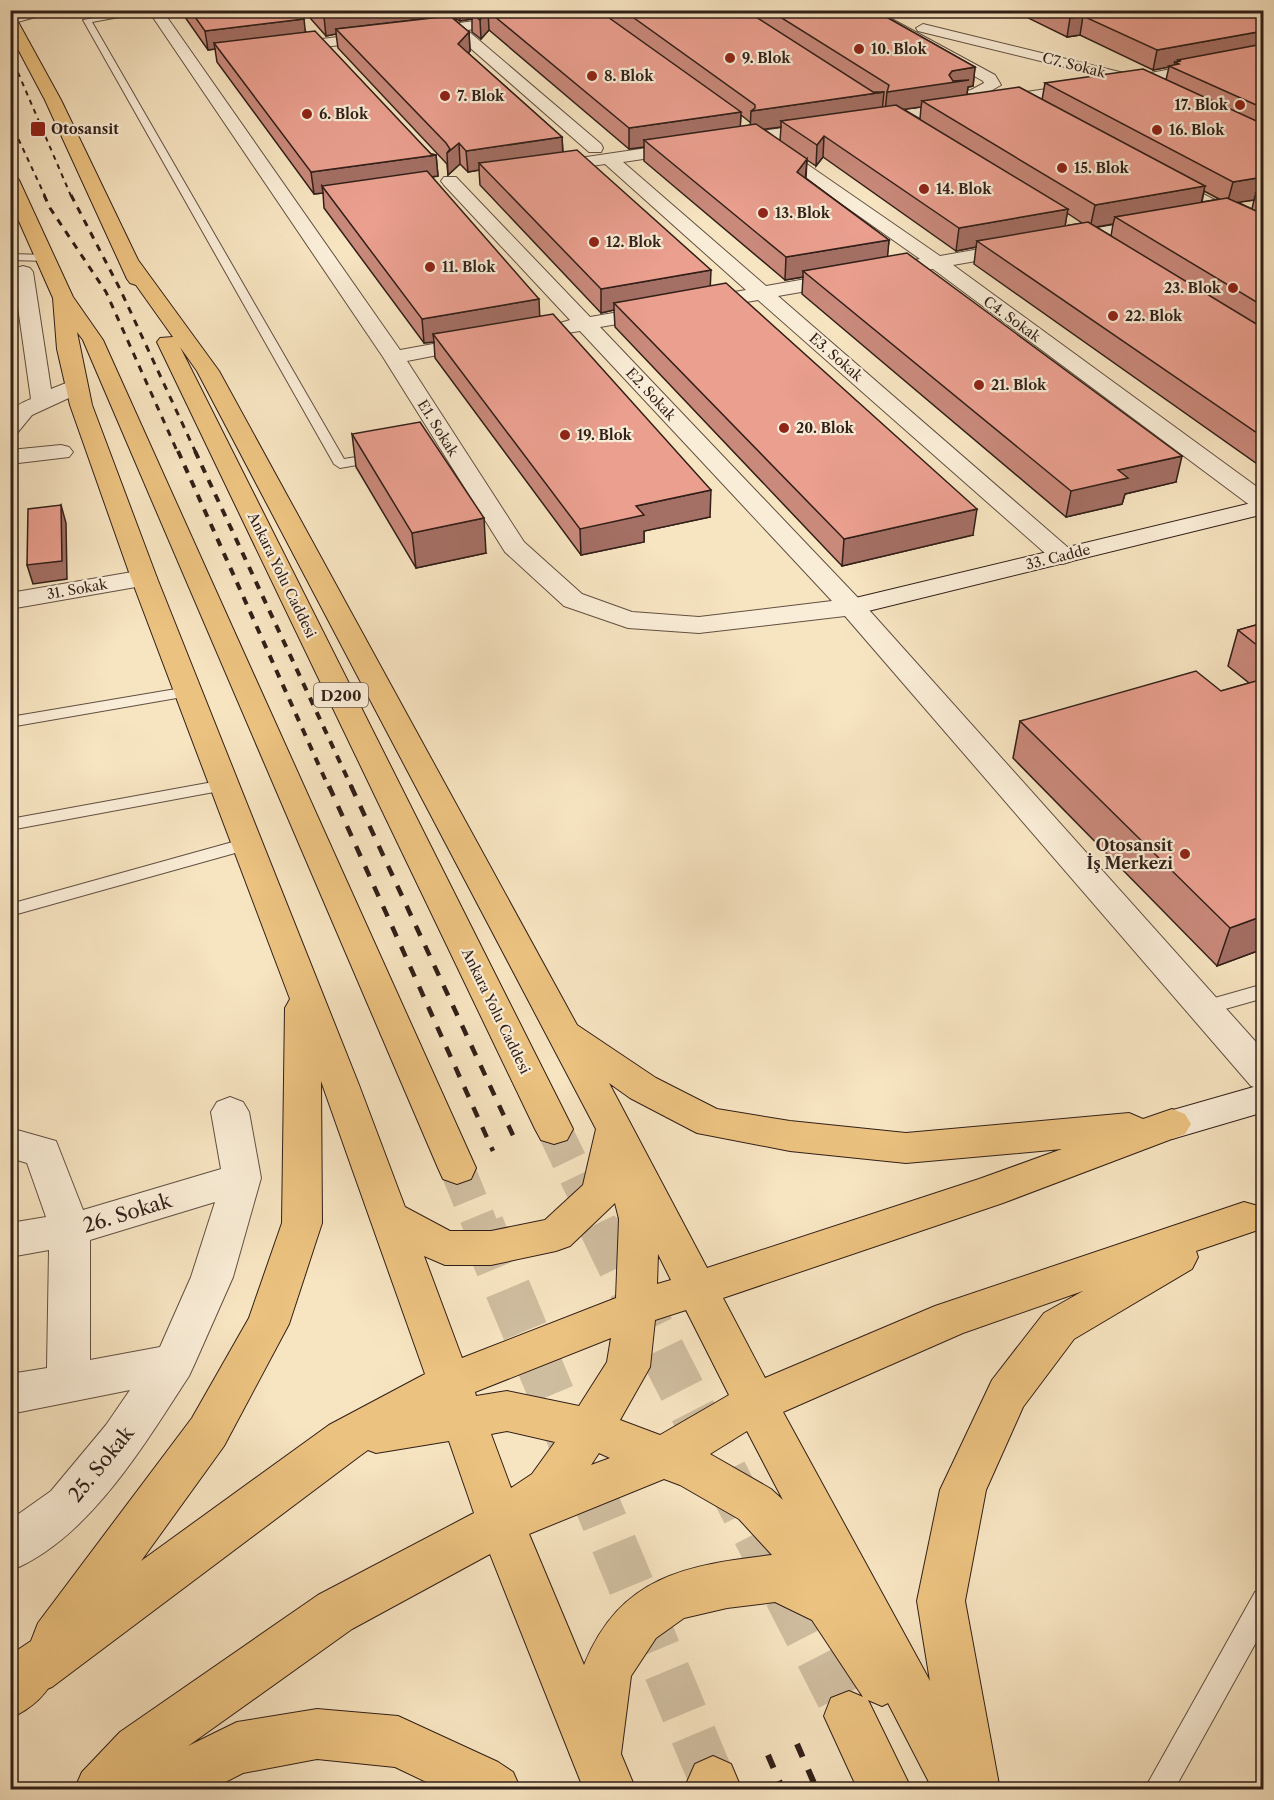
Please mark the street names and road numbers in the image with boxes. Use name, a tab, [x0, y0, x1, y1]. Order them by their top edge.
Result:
street label: C7. Sokak	[1040, 48, 1108, 82]
street label: C4. Sokak	[980, 292, 1045, 346]
street label: E3. Sokak	[806, 329, 867, 386]
street label: E2. Sokak	[622, 364, 680, 425]
street label: E1. Sokak	[414, 396, 463, 460]
street label: Ankara Yolu Caddesi	[243, 508, 320, 641]
street label: 33. Cadde	[1024, 540, 1092, 574]
street label: 31. Sokak	[45, 575, 110, 603]
road number: D200	[314, 683, 368, 707]
street label: Ankara Yolu Caddesi	[457, 944, 534, 1077]
street label: 26. Sokak	[80, 1188, 176, 1238]
street label: 25. Sokak	[63, 1420, 140, 1507]

